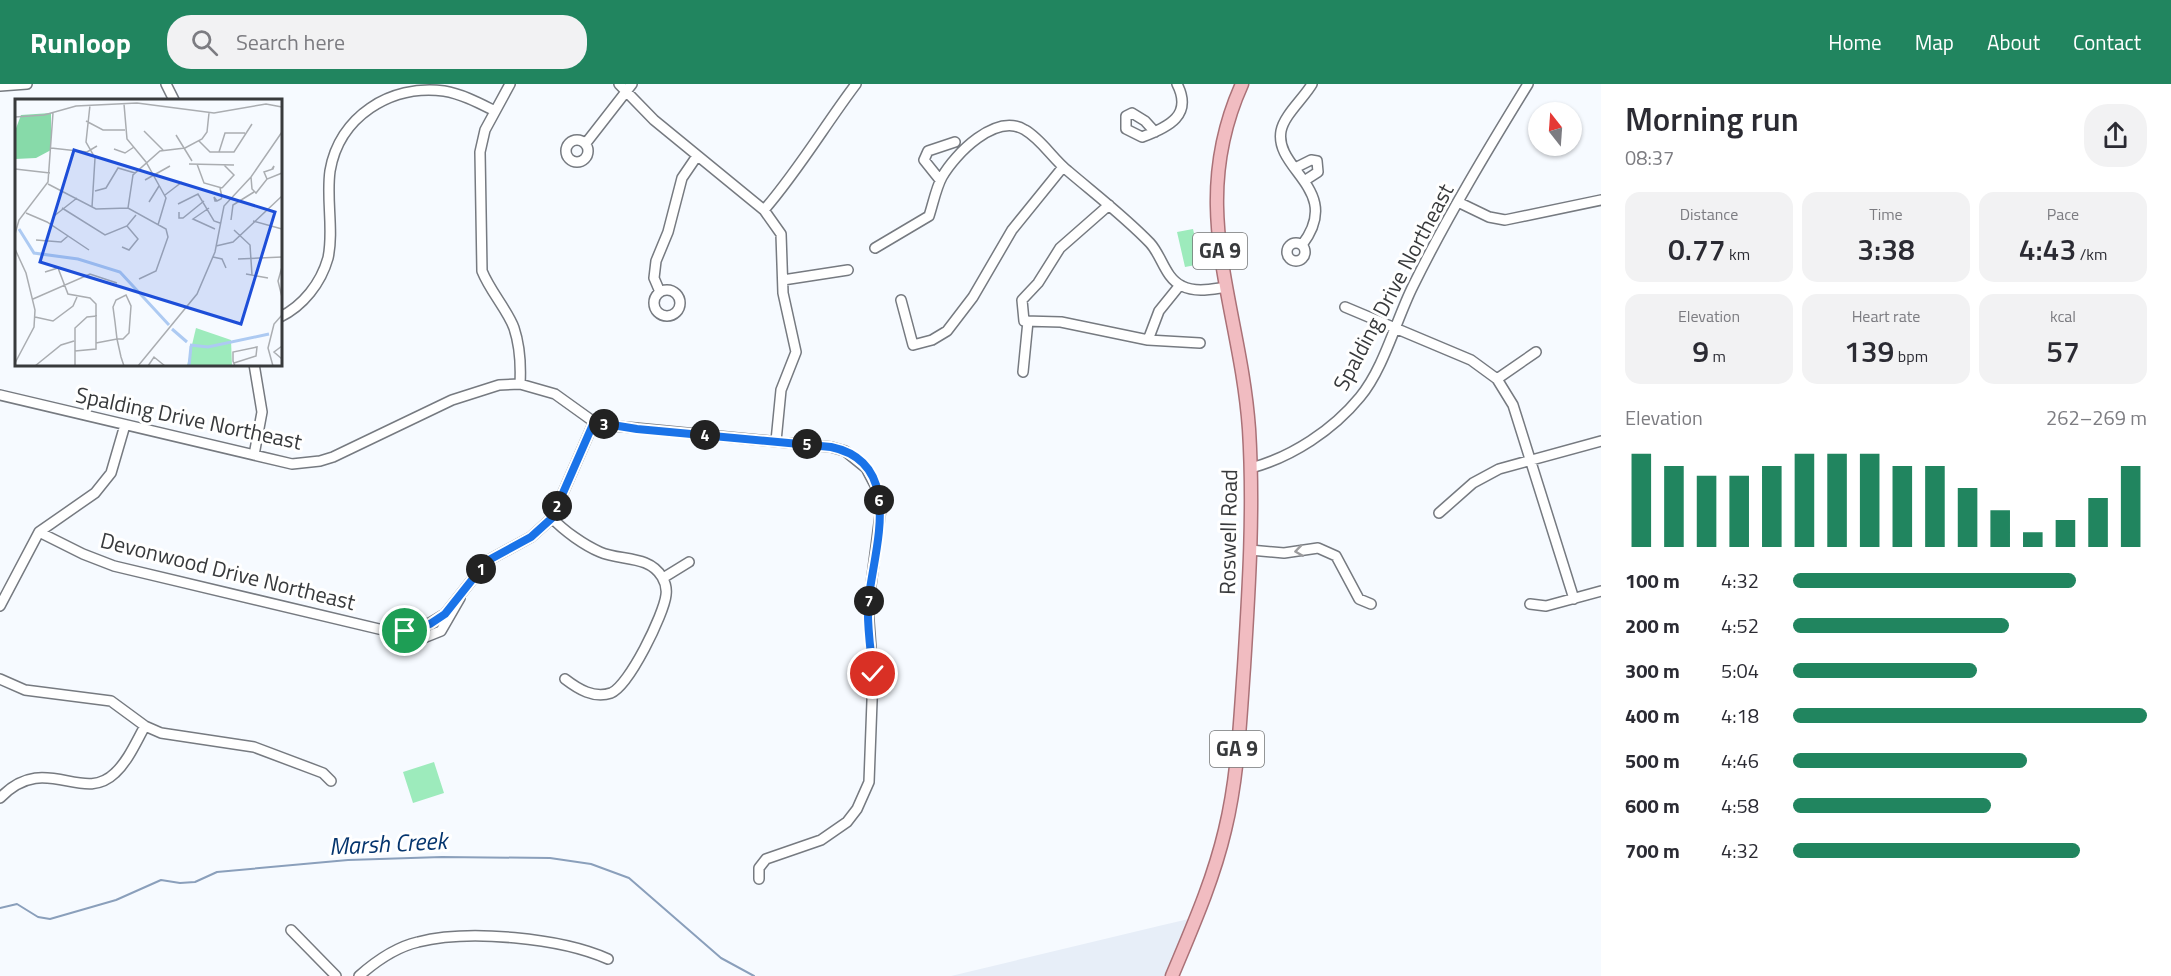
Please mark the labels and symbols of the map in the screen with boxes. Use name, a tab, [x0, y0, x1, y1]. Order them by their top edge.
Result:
inset map	[15, 99, 282, 366]
north arrow	[1528, 102, 1582, 156]
street label: Spalding Drive Northeast	[1324, 177, 1462, 397]
road number: GA 9	[1193, 233, 1247, 269]
street label: Spalding Drive Northeast	[73, 377, 306, 459]
pin: 3	[589, 409, 619, 439]
pin: 4	[690, 420, 720, 450]
pin: 5	[792, 429, 822, 459]
street label: Roswell Road	[1210, 469, 1246, 595]
pin: 6	[864, 485, 894, 515]
pin: 2	[542, 491, 572, 521]
street label: Devonwood Drive Northeast	[97, 523, 359, 619]
one-way arrow	[1294, 544, 1303, 556]
pin: 1	[466, 554, 496, 584]
pin: 7	[854, 586, 884, 616]
pin	[379, 605, 430, 656]
pin	[847, 648, 898, 699]
road number: GA 9	[1210, 731, 1264, 767]
water label: Marsh Creek	[328, 822, 451, 864]

